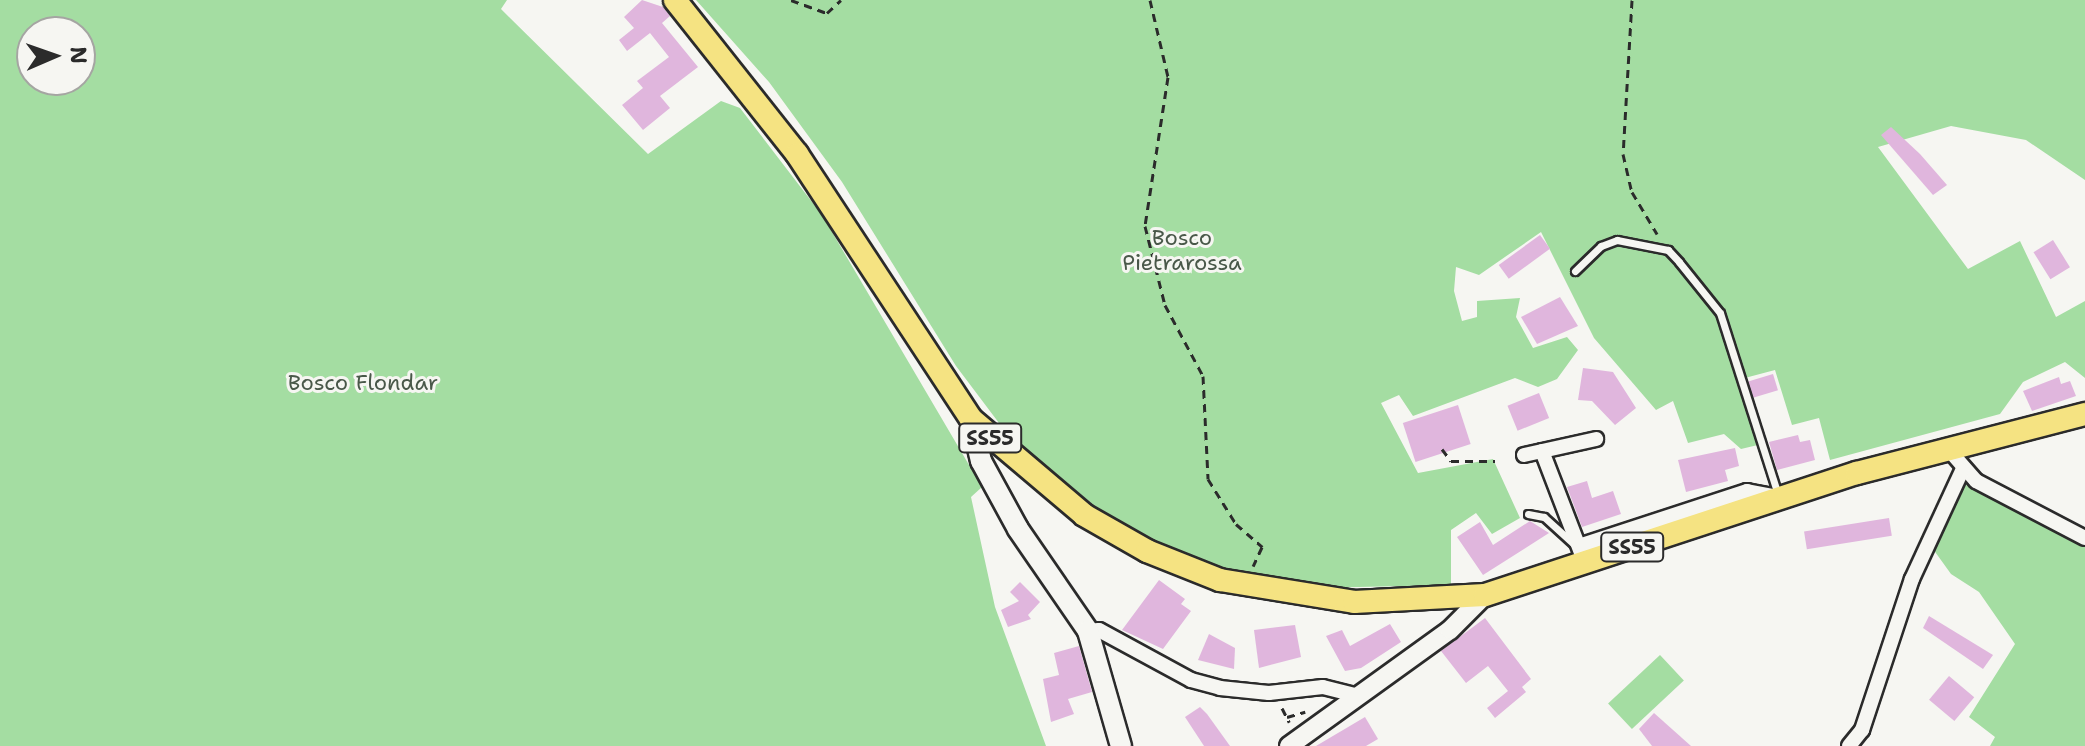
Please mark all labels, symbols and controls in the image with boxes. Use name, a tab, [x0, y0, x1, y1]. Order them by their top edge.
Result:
north arrow	[16, 16, 96, 96]
text: N	[64, 46, 93, 64]
park label: Bosco Pietrarossa	[1122, 224, 1242, 276]
park label: Bosco Flondar	[288, 370, 438, 396]
road number: SS55	[958, 422, 1022, 454]
road number: SS55	[1600, 531, 1664, 563]

